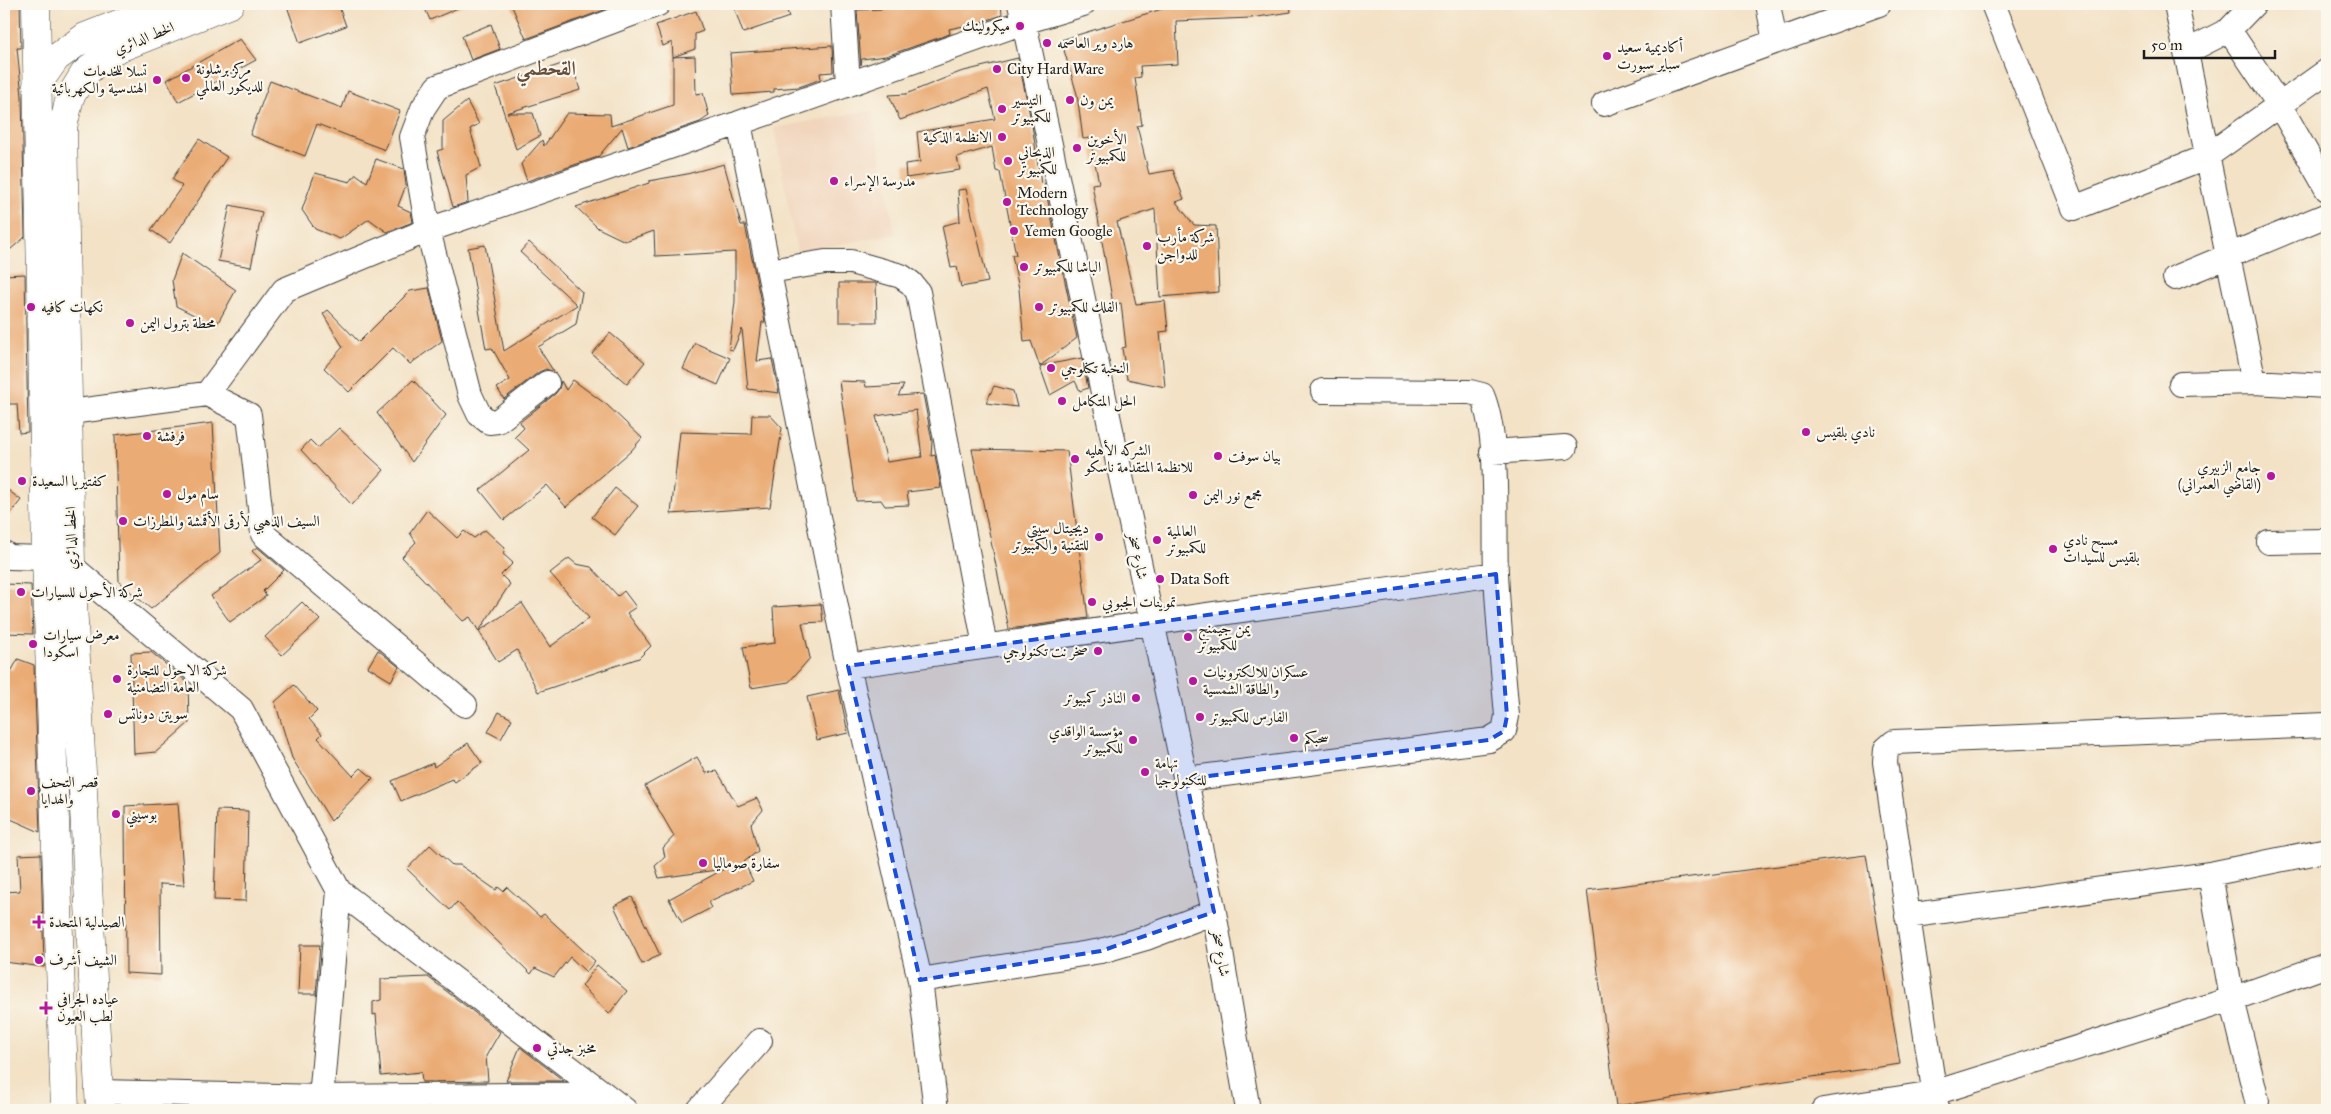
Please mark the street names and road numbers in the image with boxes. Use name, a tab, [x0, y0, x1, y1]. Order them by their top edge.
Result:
street label: الخط الدائري	[111, 18, 178, 61]
street label: الخط الدائري	[61, 506, 84, 570]
street label: شارع صخر	[1120, 529, 1152, 582]
street label: شارع صخر	[1204, 926, 1234, 979]

